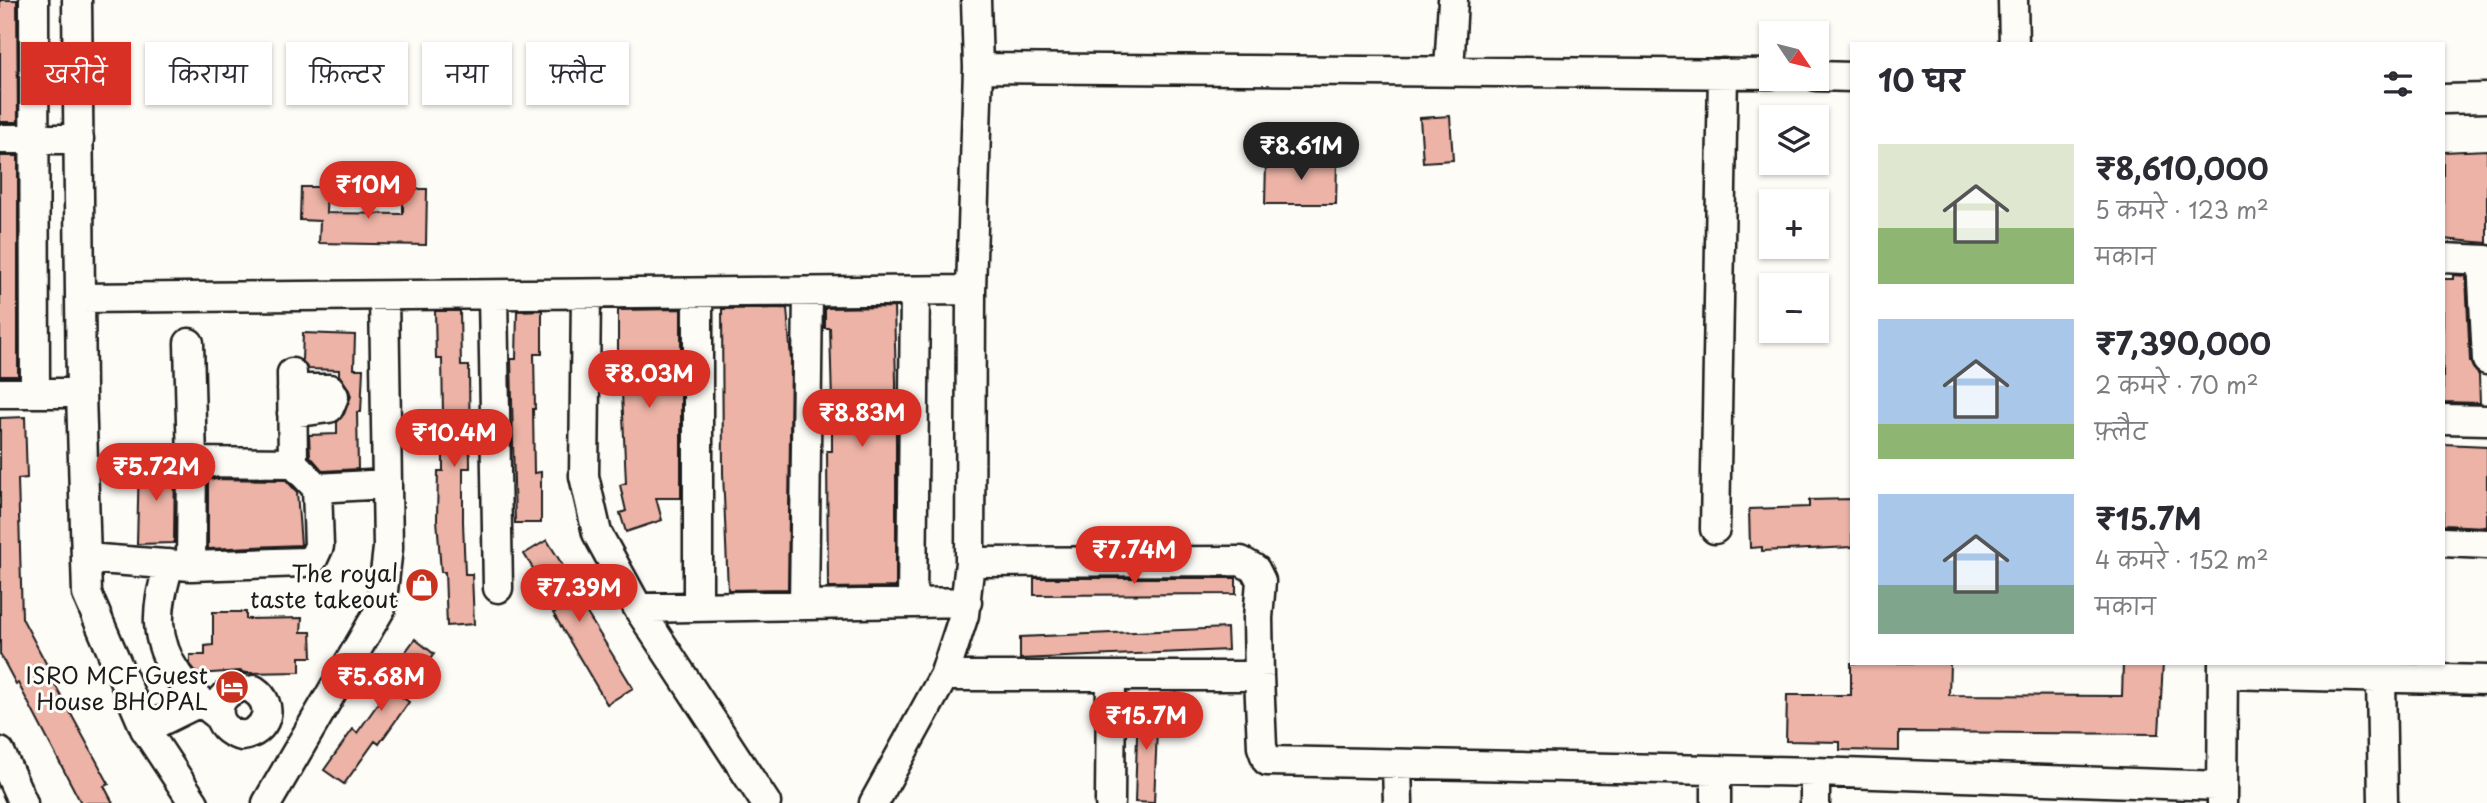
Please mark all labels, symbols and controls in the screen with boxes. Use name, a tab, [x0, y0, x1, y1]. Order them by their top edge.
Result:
north arrow	[1759, 21, 1829, 91]
map controls	[1759, 21, 1829, 343]
chip: खरीदें	[21, 42, 131, 105]
chip: किराया	[145, 42, 272, 105]
chip: फ़िल्टर	[286, 42, 408, 105]
chip: नया	[422, 42, 512, 105]
chip: फ़्लैट	[526, 42, 629, 105]
text: 10 घर	[1878, 57, 1964, 102]
icon: filters	[2379, 65, 2417, 103]
button: layers	[1759, 105, 1829, 175]
pin: ₹8.61M	[1244, 122, 1358, 182]
text: ₹8.61M	[1259, 127, 1343, 162]
text: ₹8,610,000	[2095, 145, 2269, 190]
pin: ₹10M	[327, 162, 409, 221]
text: ₹10M	[335, 166, 401, 201]
icon: home	[1934, 172, 2018, 256]
button: +	[1759, 189, 1829, 259]
text: 5 कमरे · 123 m²	[2095, 192, 2269, 227]
text: मकान	[2095, 238, 2156, 273]
button: −	[1759, 273, 1829, 343]
text: ₹7,390,000	[2095, 320, 2271, 365]
icon: home	[1934, 347, 2018, 431]
pin: ₹8.03M	[592, 350, 706, 410]
text: ₹8.03M	[604, 355, 694, 390]
text: 2 कमरे · 70 m²	[2095, 367, 2259, 402]
pin: ₹8.83M	[805, 390, 919, 449]
text: ₹8.83M	[818, 394, 906, 429]
pin: ₹10.4M	[397, 410, 511, 469]
text: फ़्लैट	[2095, 413, 2147, 448]
text: ₹10.4M	[411, 414, 497, 449]
pin: ₹5.72M	[99, 444, 213, 503]
text: ₹5.72M	[112, 448, 200, 483]
text: ₹15.7M	[2095, 495, 2202, 540]
icon: home	[1934, 522, 2018, 606]
pin: ₹7.74M	[1077, 526, 1191, 586]
text: ₹7.74M	[1092, 531, 1176, 566]
text: 4 कमरे · 152 m²	[2095, 542, 2269, 577]
place label: The royal taste takeout	[250, 555, 398, 616]
pin: ₹7.39M	[522, 564, 636, 624]
shop icon: The royal taste takeout	[403, 566, 441, 604]
text: ₹7.39M	[537, 569, 621, 604]
text: मकान	[2095, 588, 2156, 623]
pin: ₹5.68M	[324, 654, 438, 713]
place label: ISRO MCF Guest House BHOPAL	[26, 657, 208, 718]
text: ₹5.68M	[337, 658, 425, 693]
hotel icon: ISRO MCF Guest House BHOPAL	[213, 668, 251, 706]
pin: ₹15.7M	[1089, 692, 1203, 752]
text: ₹15.7M	[1105, 697, 1187, 732]

